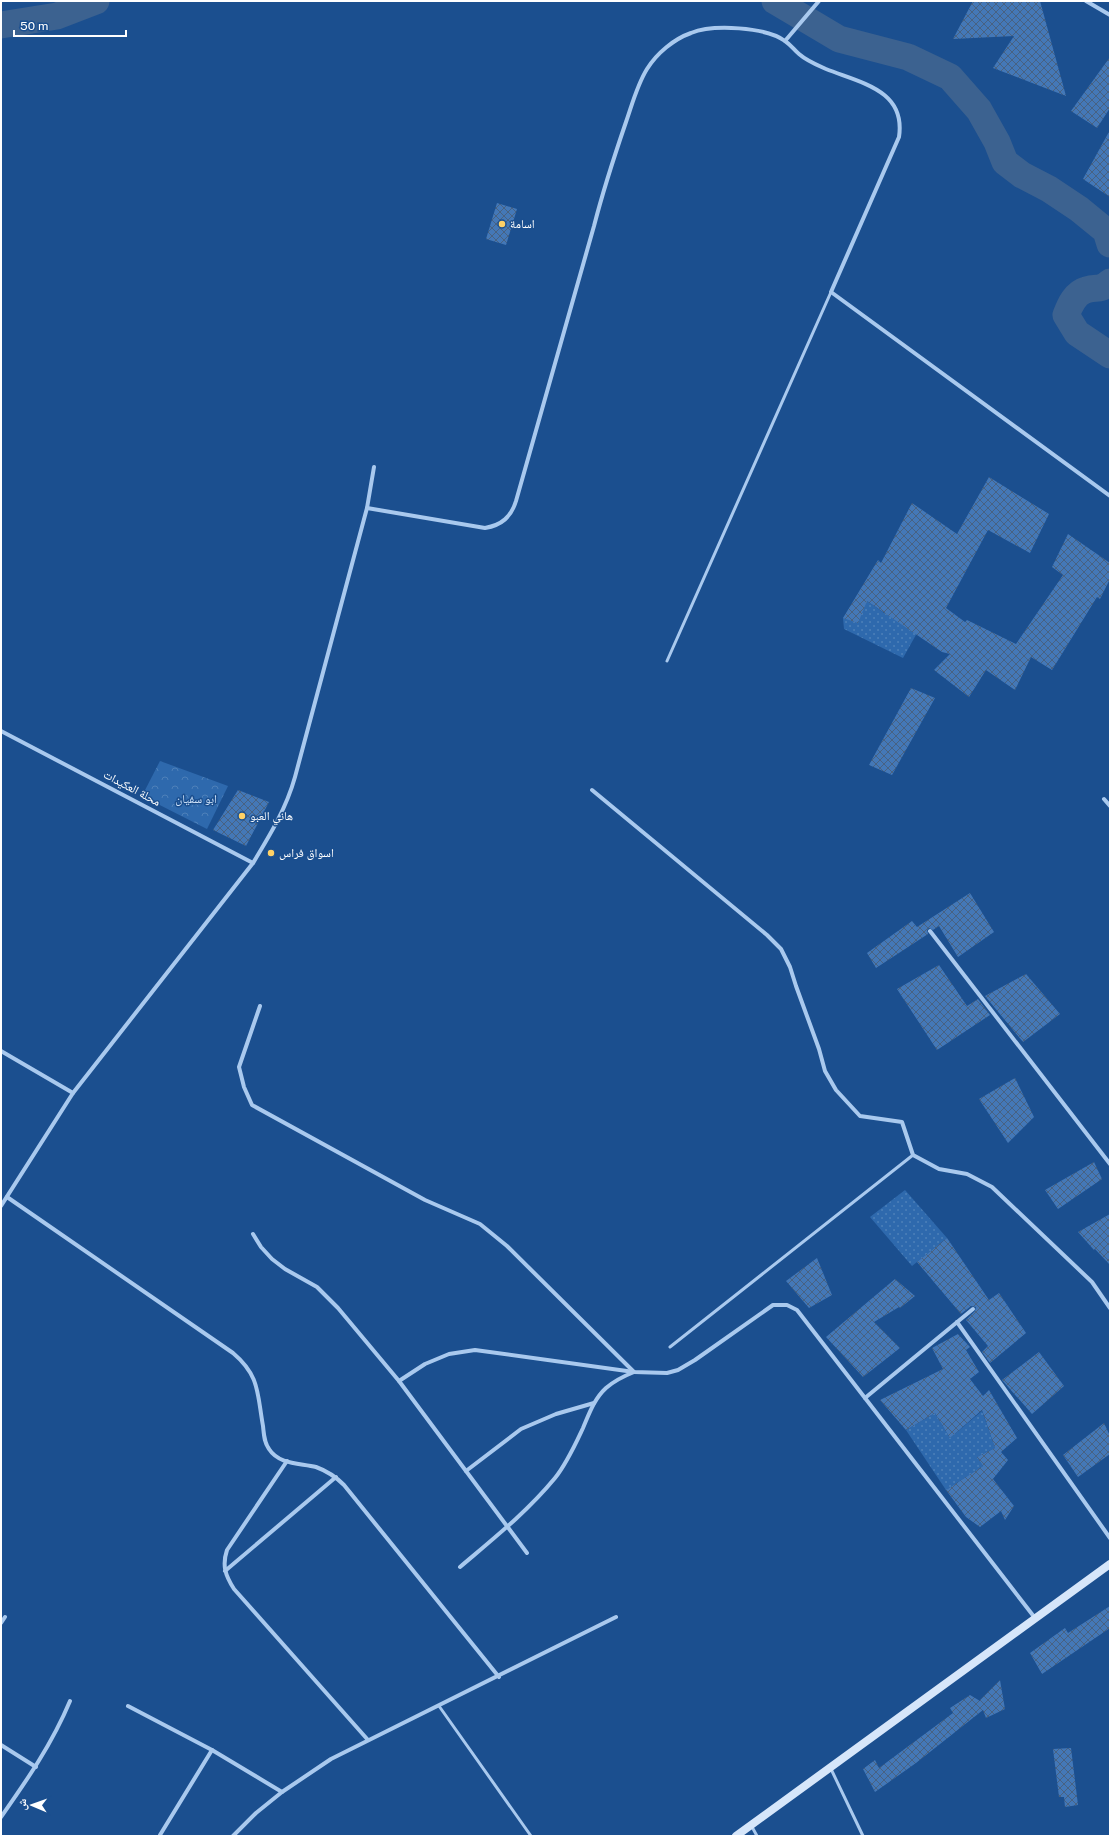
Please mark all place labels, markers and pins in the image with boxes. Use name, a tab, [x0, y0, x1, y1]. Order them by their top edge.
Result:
place label: اسامة	[510, 217, 535, 231]
marker: اسامة	[497, 219, 507, 229]
place label: هاني العبو	[250, 809, 293, 826]
marker: هاني العبو	[237, 811, 247, 821]
place label: اسواق فراس	[279, 846, 334, 860]
marker: اسواق فراس	[266, 848, 276, 858]

